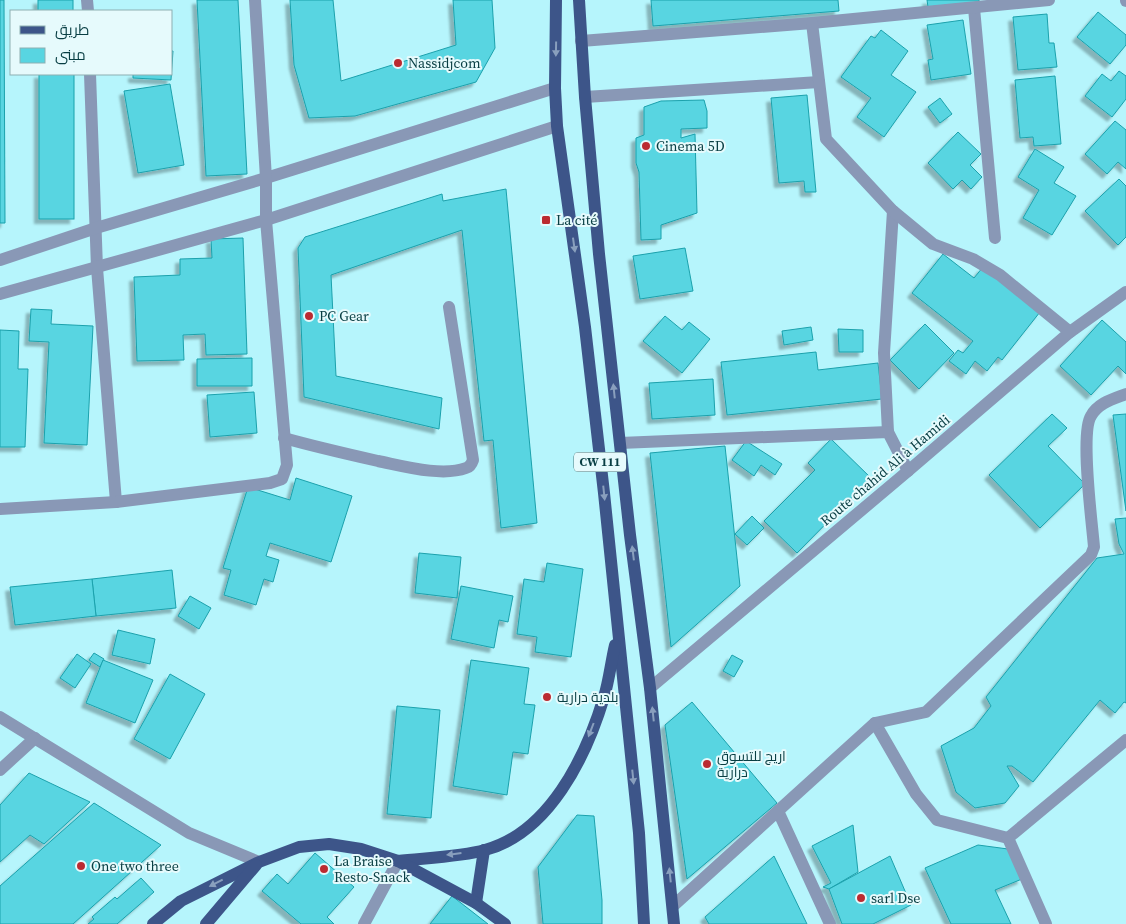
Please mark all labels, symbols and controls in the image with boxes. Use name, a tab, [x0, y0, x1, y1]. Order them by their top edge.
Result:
legend	[10, 10, 172, 75]
text: طريق	[55, 19, 89, 40]
one-way arrow	[552, 41, 560, 57]
text: مبنى	[55, 44, 86, 65]
place label: Nassidjcom	[408, 53, 481, 73]
marker: Nassidjcom	[392, 57, 404, 69]
place label: Cinema 5D	[656, 136, 725, 156]
marker: Cinema 5D	[640, 140, 652, 152]
place label: La cité	[556, 210, 597, 230]
marker: La cité	[540, 214, 552, 226]
one-way arrow	[570, 237, 578, 253]
place label: PC Gear	[319, 306, 369, 326]
marker: PC Gear	[303, 310, 315, 322]
one-way arrow	[610, 383, 618, 399]
street label: Route chahid Ali à Hamidi	[816, 410, 954, 530]
road number: CW 111	[574, 452, 626, 472]
one-way arrow	[600, 486, 608, 502]
one-way arrow	[628, 544, 636, 560]
place label: بلدية درارية	[557, 687, 618, 707]
marker: بلدية درارية	[541, 691, 553, 703]
one-way arrow	[649, 706, 657, 722]
one-way arrow	[587, 723, 595, 738]
place label: اريج للتسوق درارية	[717, 746, 786, 782]
marker: اريج للتسوق درارية	[701, 758, 713, 770]
one-way arrow	[629, 769, 637, 785]
place label: La Braise Resto-Snack	[334, 851, 410, 887]
one-way arrow	[446, 851, 462, 859]
place label: One two three	[91, 856, 179, 876]
marker: One two three	[75, 860, 87, 872]
marker: La Braise Resto-Snack	[318, 863, 330, 875]
one-way arrow	[666, 867, 674, 883]
one-way arrow	[209, 879, 223, 887]
place label: sarl Dse	[871, 888, 920, 908]
marker: sarl Dse	[855, 892, 867, 904]

